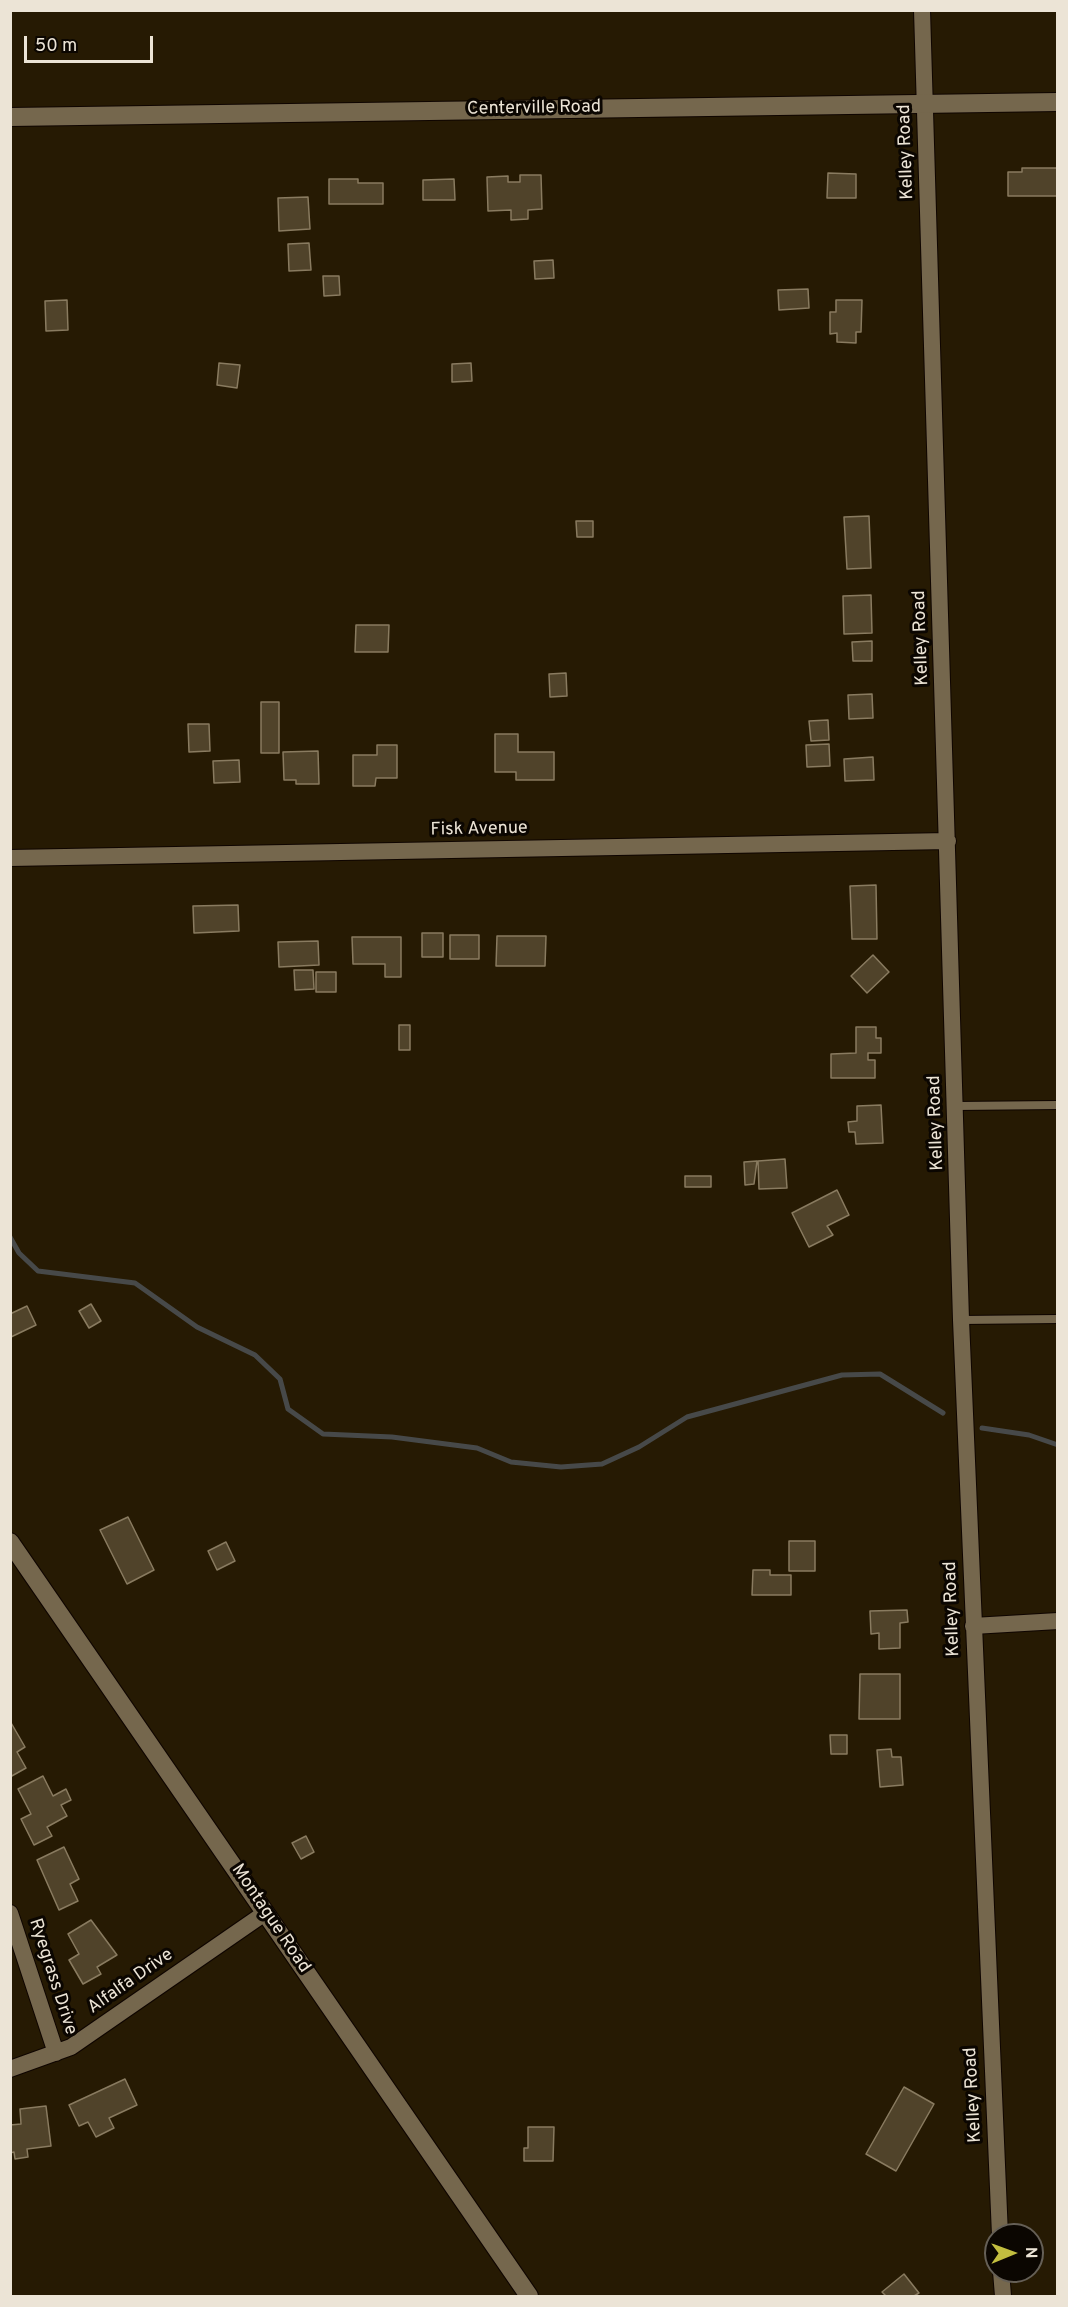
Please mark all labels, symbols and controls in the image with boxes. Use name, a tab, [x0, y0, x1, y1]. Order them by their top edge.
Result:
scale bar	[27, 24, 156, 62]
text: 50 m	[35, 35, 77, 58]
street label: Centerville Road	[467, 97, 601, 121]
street label: Kelley Road	[895, 104, 919, 200]
street label: Kelley Road	[910, 590, 934, 686]
street label: Fisk Avenue	[430, 818, 528, 842]
street label: Kelley Road	[925, 1075, 949, 1171]
street label: Kelley Road	[941, 1561, 965, 1657]
street label: Montague Road	[226, 1861, 314, 1977]
street label: Ryegrass Drive	[23, 1916, 81, 2038]
street label: Alfalfa Drive	[84, 1945, 178, 2019]
street label: Kelley Road	[961, 2047, 987, 2143]
north arrow	[984, 2223, 1044, 2283]
text: N	[1020, 2247, 1040, 2259]

